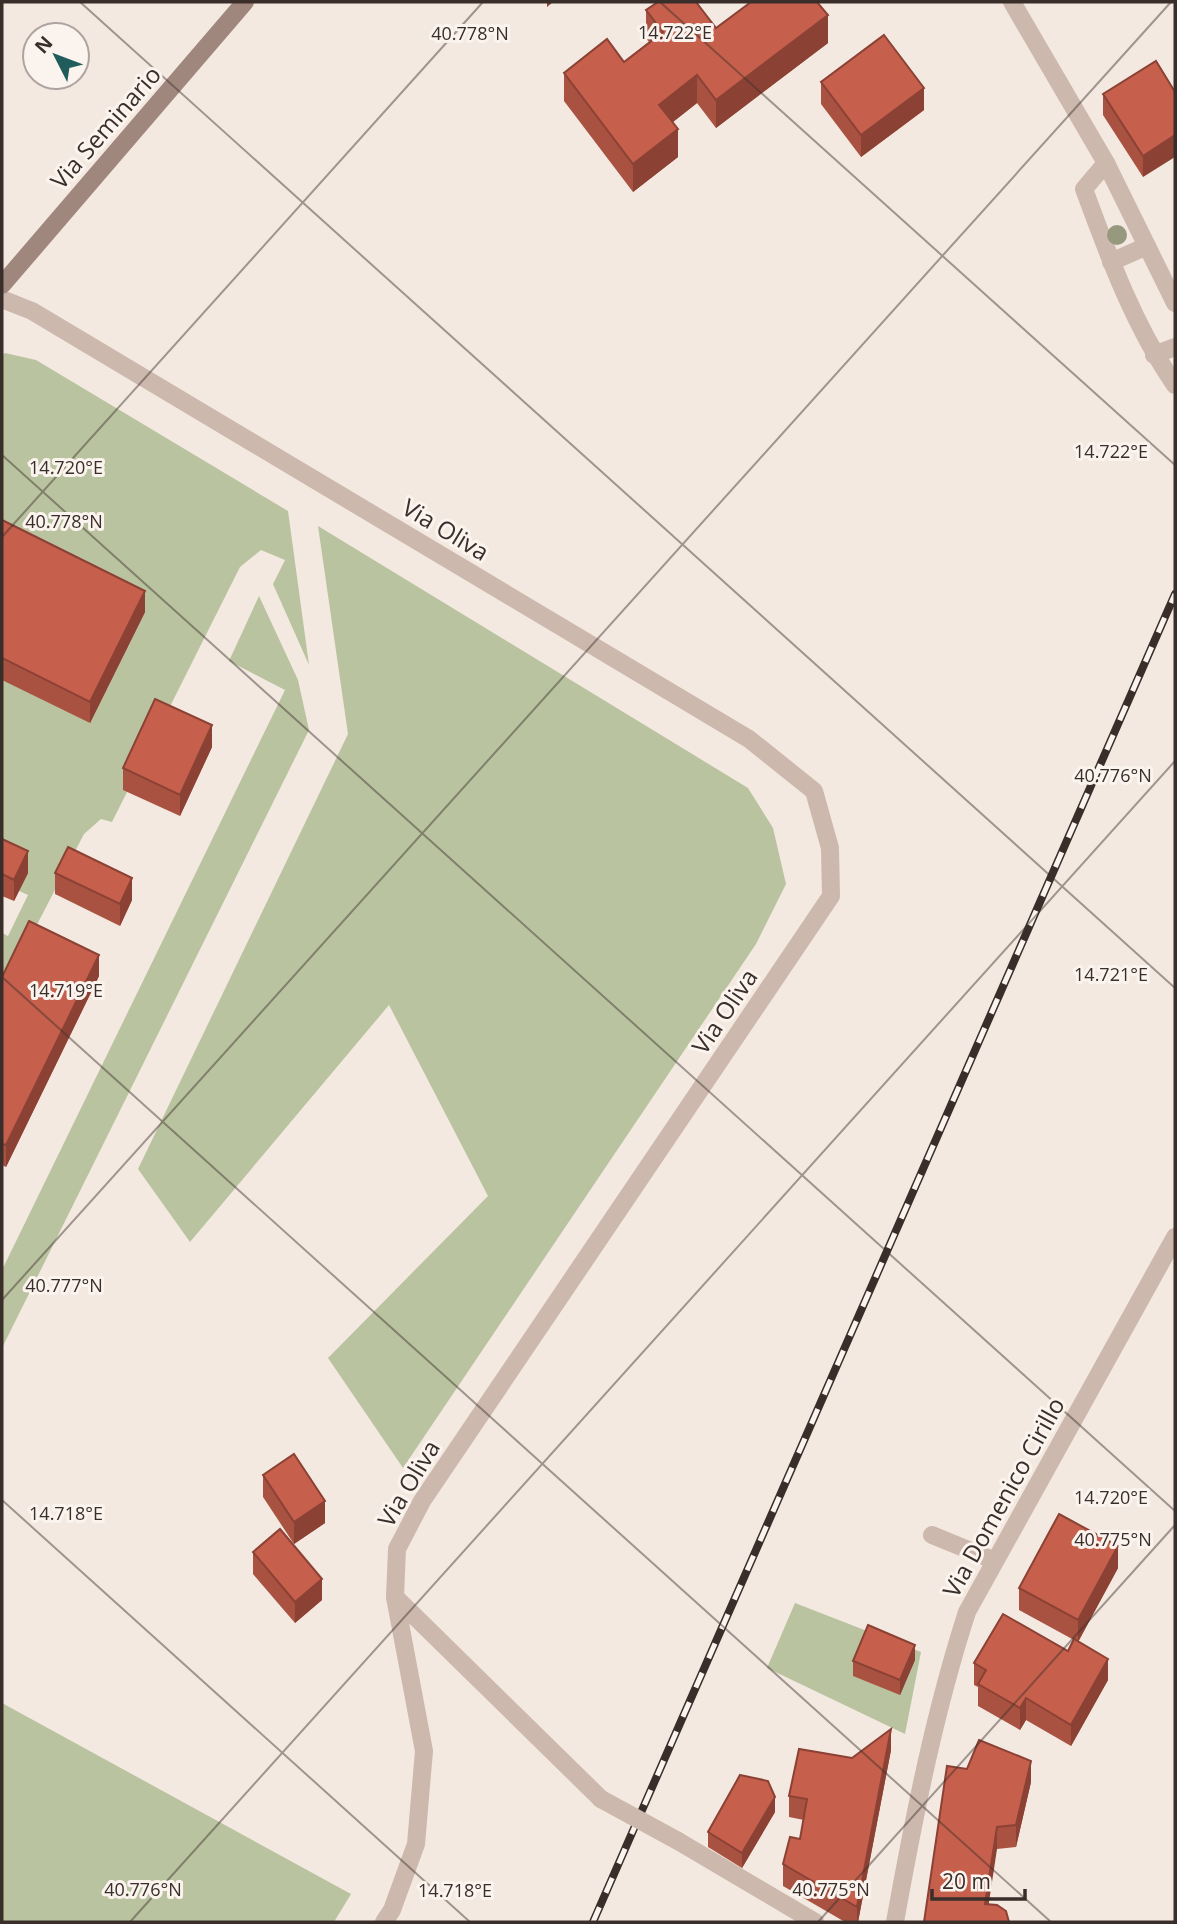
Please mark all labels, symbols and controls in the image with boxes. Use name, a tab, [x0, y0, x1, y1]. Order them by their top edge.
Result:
text: 14.722°E	[638, 20, 712, 44]
north arrow	[21, 21, 91, 91]
text: 40.778°N	[431, 21, 509, 45]
text: N	[29, 30, 58, 59]
street label: Via Seminario	[42, 58, 168, 196]
text: 14.722°E	[1074, 439, 1148, 463]
text: 14.720°E	[29, 455, 103, 479]
street label: Via Oliva	[396, 490, 496, 568]
text: 40.778°N	[25, 509, 103, 533]
text: 40.776°N	[1074, 763, 1152, 787]
street label: Via Oliva	[683, 962, 765, 1060]
text: 14.721°E	[1074, 962, 1148, 986]
text: 14.719°E	[29, 978, 103, 1002]
text: 40.777°N	[25, 1273, 103, 1297]
street label: Via Domenico Cirillo	[934, 1391, 1072, 1603]
street label: Via Oliva	[369, 1433, 447, 1533]
text: 14.720°E	[1074, 1485, 1148, 1509]
text: 14.718°E	[29, 1501, 103, 1525]
text: 40.775°N	[1074, 1527, 1152, 1551]
scale bar	[932, 1857, 1025, 1901]
text: 20 m	[942, 1867, 991, 1895]
text: 40.776°N	[104, 1877, 182, 1901]
text: 40.775°N	[792, 1877, 870, 1901]
text: 14.718°E	[418, 1878, 492, 1902]

